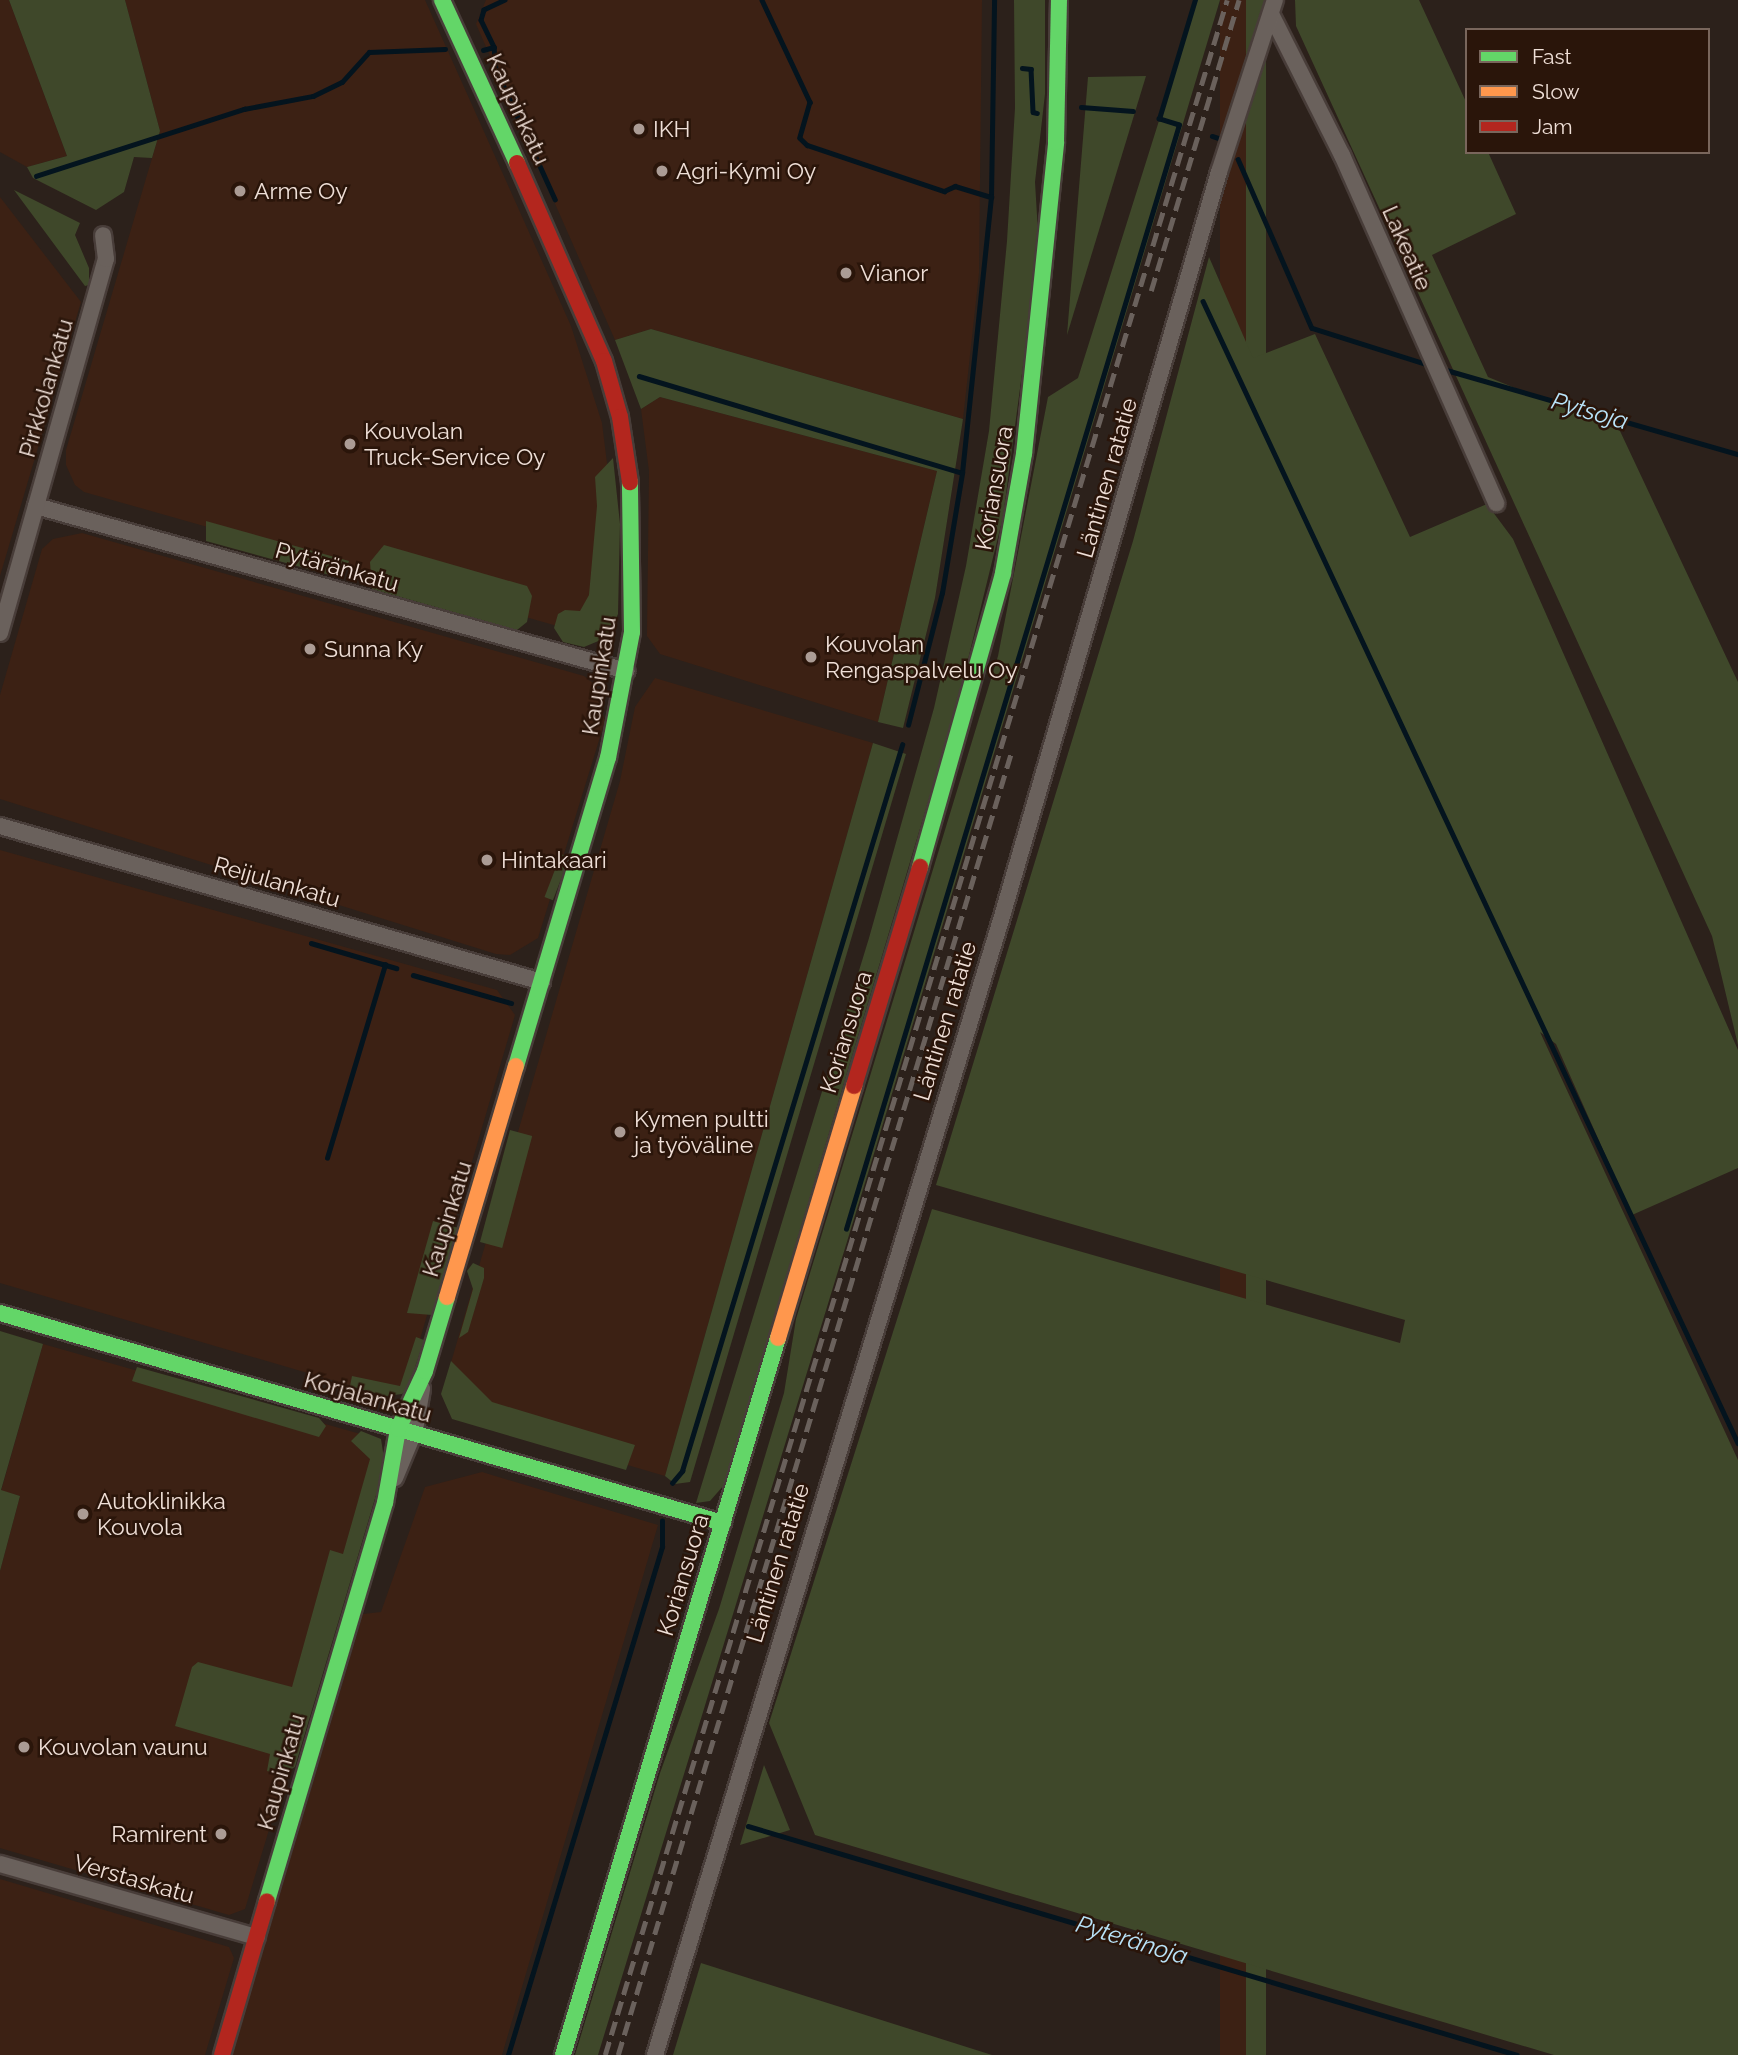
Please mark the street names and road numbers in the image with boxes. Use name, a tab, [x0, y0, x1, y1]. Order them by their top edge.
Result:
street label: Kaupinkatu	[480, 49, 556, 169]
street label: Lakeatie	[1376, 201, 1438, 295]
street label: Pirkkolankatu	[13, 315, 79, 461]
street label: Läntinen ratatie	[1071, 395, 1143, 561]
street label: Koriansuora	[969, 424, 1019, 552]
street label: Pytäränkatu	[272, 536, 402, 598]
street label: Kaupinkatu	[576, 615, 622, 737]
street label: Reijulankatu	[211, 851, 343, 913]
street label: Läntinen ratatie	[908, 938, 982, 1104]
street label: Koriansuora	[814, 968, 878, 1096]
street label: Kaupinkatu	[416, 1158, 478, 1280]
street label: Korjalankatu	[301, 1366, 435, 1428]
street label: Läntinen ratatie	[741, 1480, 815, 1646]
street label: Koriansuora	[651, 1511, 715, 1639]
street label: Kaupinkatu	[251, 1711, 311, 1833]
street label: Verstaskatu	[71, 1849, 197, 1909]

